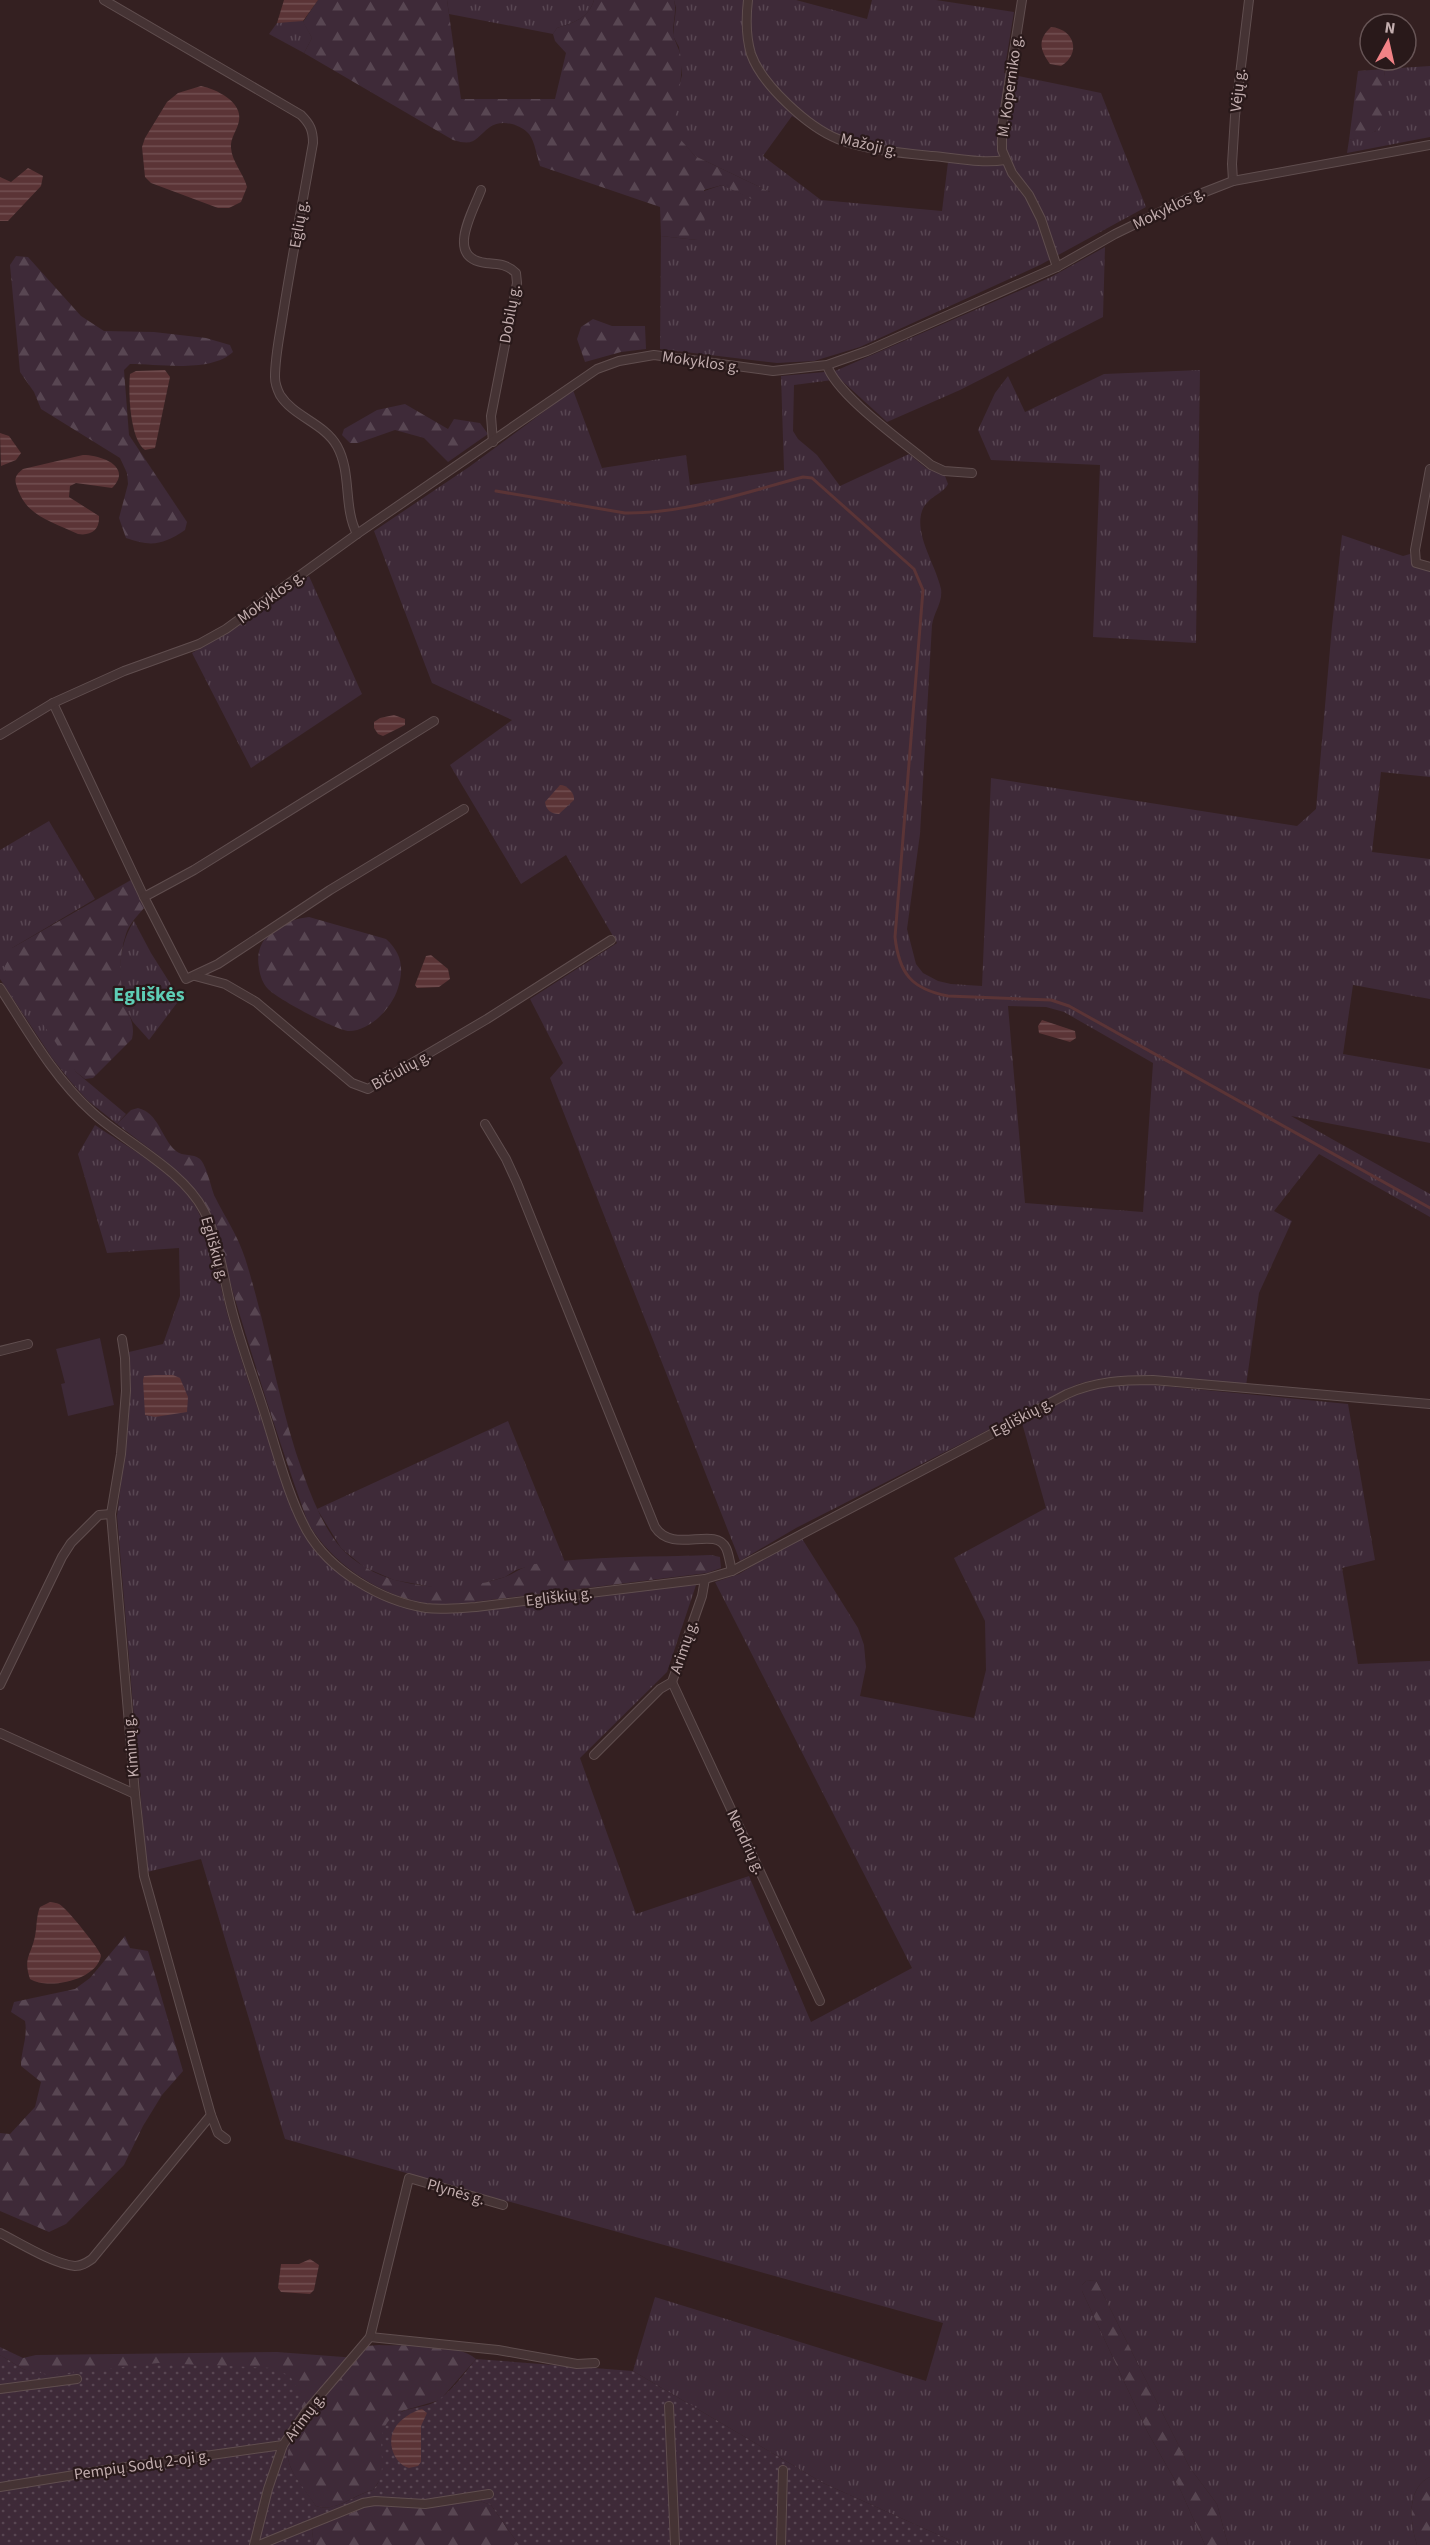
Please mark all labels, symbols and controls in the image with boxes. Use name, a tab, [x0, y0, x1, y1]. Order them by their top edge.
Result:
north arrow	[1358, 12, 1418, 72]
text: N	[1383, 17, 1397, 40]
street label: M. Koperniko g.	[992, 33, 1028, 139]
street label: Vėjų g.	[1225, 67, 1251, 113]
street label: Mažoji g.	[838, 128, 900, 162]
street label: Mokyklos g.	[1129, 181, 1209, 235]
street label: Eglių g.	[284, 198, 314, 250]
street label: Dobilų g.	[494, 283, 526, 345]
street label: Mokyklos g.	[661, 346, 741, 378]
street label: Mokyklos g.	[233, 565, 309, 629]
district label: Egliškės	[113, 981, 185, 1009]
street label: Bičiulių g.	[367, 1045, 435, 1095]
street label: Egliškių g.	[195, 1214, 235, 1284]
street label: Egliškių g.	[987, 1392, 1057, 1442]
street label: Egliškių g.	[524, 1582, 594, 1612]
street label: Arimų g.	[665, 1617, 703, 1677]
street label: Kiminų g.	[117, 1714, 145, 1778]
street label: Nendrių g.	[721, 1806, 771, 1878]
street label: Plynės g.	[424, 2173, 488, 2211]
street label: Arimų g.	[280, 2388, 330, 2446]
street label: Pempių Sodų 2-oji g.	[72, 2445, 212, 2485]

